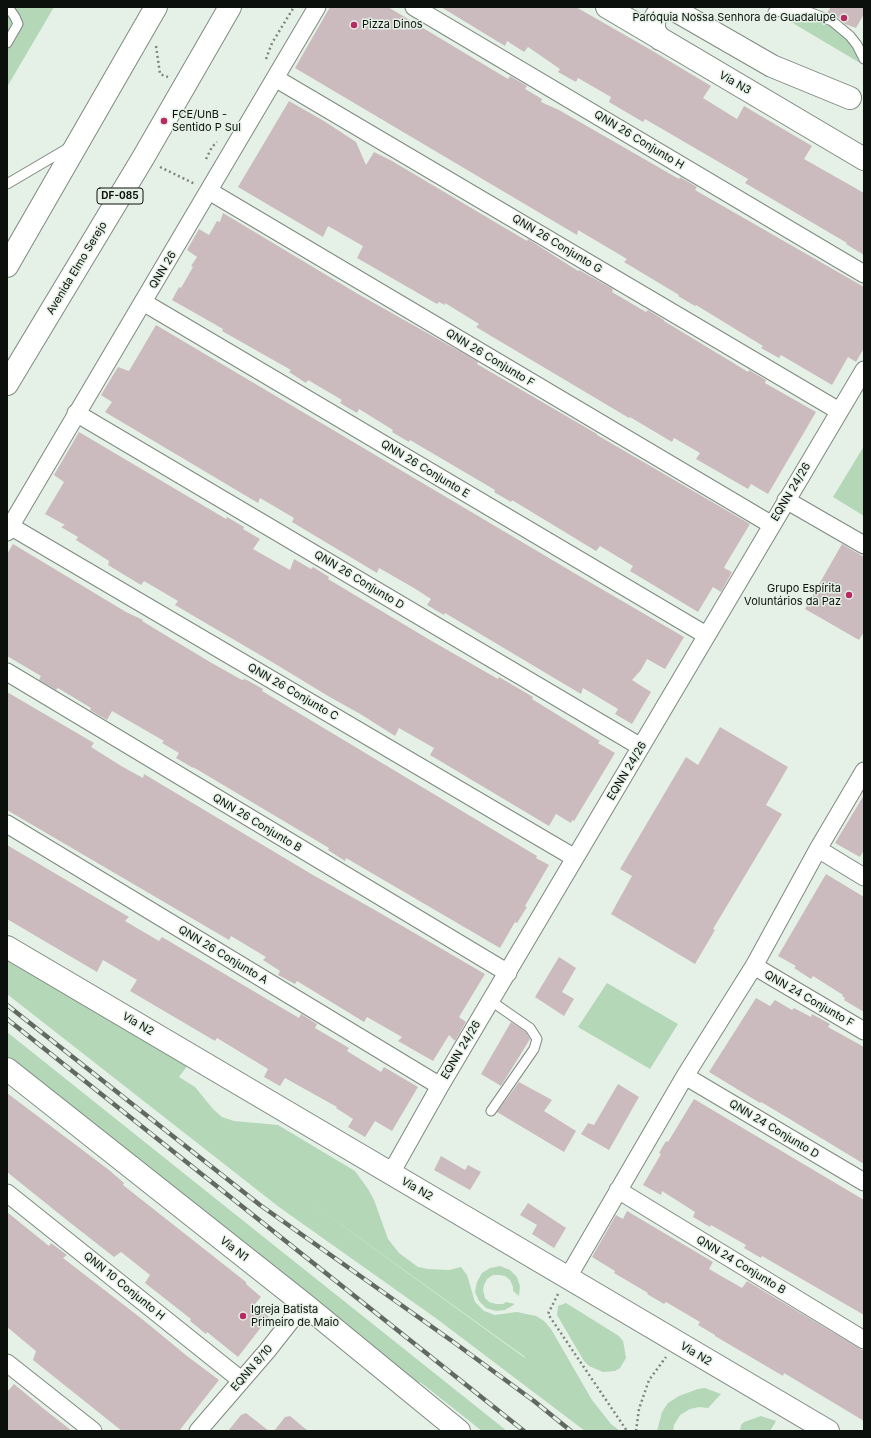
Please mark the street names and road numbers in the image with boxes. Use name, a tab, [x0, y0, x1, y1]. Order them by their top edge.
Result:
street label: Via N3	[717, 69, 753, 97]
street label: QNN 26 Conjunto H	[592, 108, 686, 172]
road number: DF-085	[97, 188, 143, 204]
street label: QNN 26 Conjunto G	[510, 212, 604, 276]
street label: Avenida Elmo Serejo	[44, 219, 110, 317]
street label: QNN 26	[147, 249, 179, 291]
street label: QNN 26 Conjunto F	[443, 326, 537, 390]
street label: QNN 26 Conjunto E	[378, 437, 472, 501]
street label: EQNN 24/26	[768, 460, 814, 524]
street label: QNN 26 Conjunto D	[312, 548, 406, 612]
street label: QNN 26 Conjunto C	[245, 661, 341, 723]
street label: EQNN 24/26	[604, 739, 650, 803]
street label: QNN 26 Conjunto B	[210, 791, 304, 855]
street label: QNN 26 Conjunto A	[176, 923, 270, 987]
street label: QNN 24 Conjunto F	[762, 968, 856, 1030]
street label: Via N2	[120, 1010, 156, 1038]
street label: EQNN 24/26	[438, 1018, 484, 1082]
street label: QNN 24 Conjunto D	[727, 1097, 821, 1161]
street label: Via N2	[399, 1175, 435, 1203]
street label: QNN 24 Conjunto B	[694, 1233, 788, 1297]
street label: Via N1	[217, 1234, 251, 1264]
street label: QNN 10 Conjunto H	[81, 1249, 167, 1323]
street label: Via N2	[678, 1339, 714, 1369]
street label: EQNN 8/10	[228, 1342, 276, 1394]

